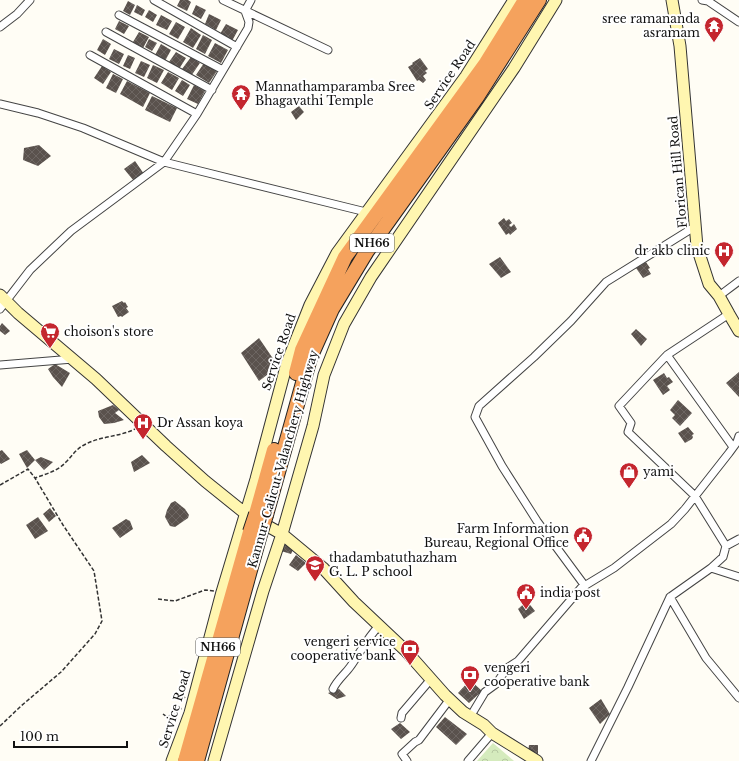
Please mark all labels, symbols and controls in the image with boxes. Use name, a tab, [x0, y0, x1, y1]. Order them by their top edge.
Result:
place label: sree ramananda asramam	[602, 11, 700, 40]
temple icon: sree ramananda asramam	[703, 15, 725, 43]
street label: Service Road	[421, 37, 478, 112]
place label: Mannathamparamba Sree Bhagavathi Temple	[255, 79, 415, 108]
temple icon: Mannathamparamba Sree Bhagavathi Temple	[230, 83, 252, 111]
street label: Florican Hill Road	[665, 115, 690, 229]
road number: NH66	[350, 234, 394, 252]
hospital icon: dr akb clinic	[713, 240, 735, 268]
place label: dr akb clinic	[634, 243, 711, 258]
street label: Service Road	[258, 311, 299, 392]
supermarket icon: choison's store	[39, 321, 61, 349]
place label: choison's store	[64, 324, 154, 339]
street label: Kannur-Calicut-Valanchery Highway	[244, 348, 321, 570]
hospital icon: Dr Assan koya	[132, 412, 154, 440]
place label: Dr Assan koya	[157, 415, 244, 430]
shop icon: yami	[618, 461, 640, 489]
place label: yami	[643, 464, 674, 479]
place label: Farm Information Bureau, Regional Office	[424, 521, 569, 550]
public building icon: Farm Information Bureau, Regional Office	[572, 525, 594, 553]
place label: thadambatuthazham G. L. P school	[329, 550, 457, 579]
school or university icon: thadambatuthazham G. L. P school	[304, 554, 326, 582]
public building icon: india post	[515, 582, 537, 610]
place label: india post	[540, 585, 601, 600]
place label: vengeri service cooperative bank	[290, 634, 397, 663]
road number: NH66	[196, 638, 240, 656]
bank icon: vengeri service cooperative bank	[399, 638, 421, 666]
place label: vengeri cooperative bank	[484, 660, 590, 689]
bank icon: vengeri cooperative bank	[459, 664, 481, 692]
street label: Service Road	[156, 668, 193, 750]
scale bar	[14, 723, 127, 749]
text: 100 m	[20, 729, 59, 744]

